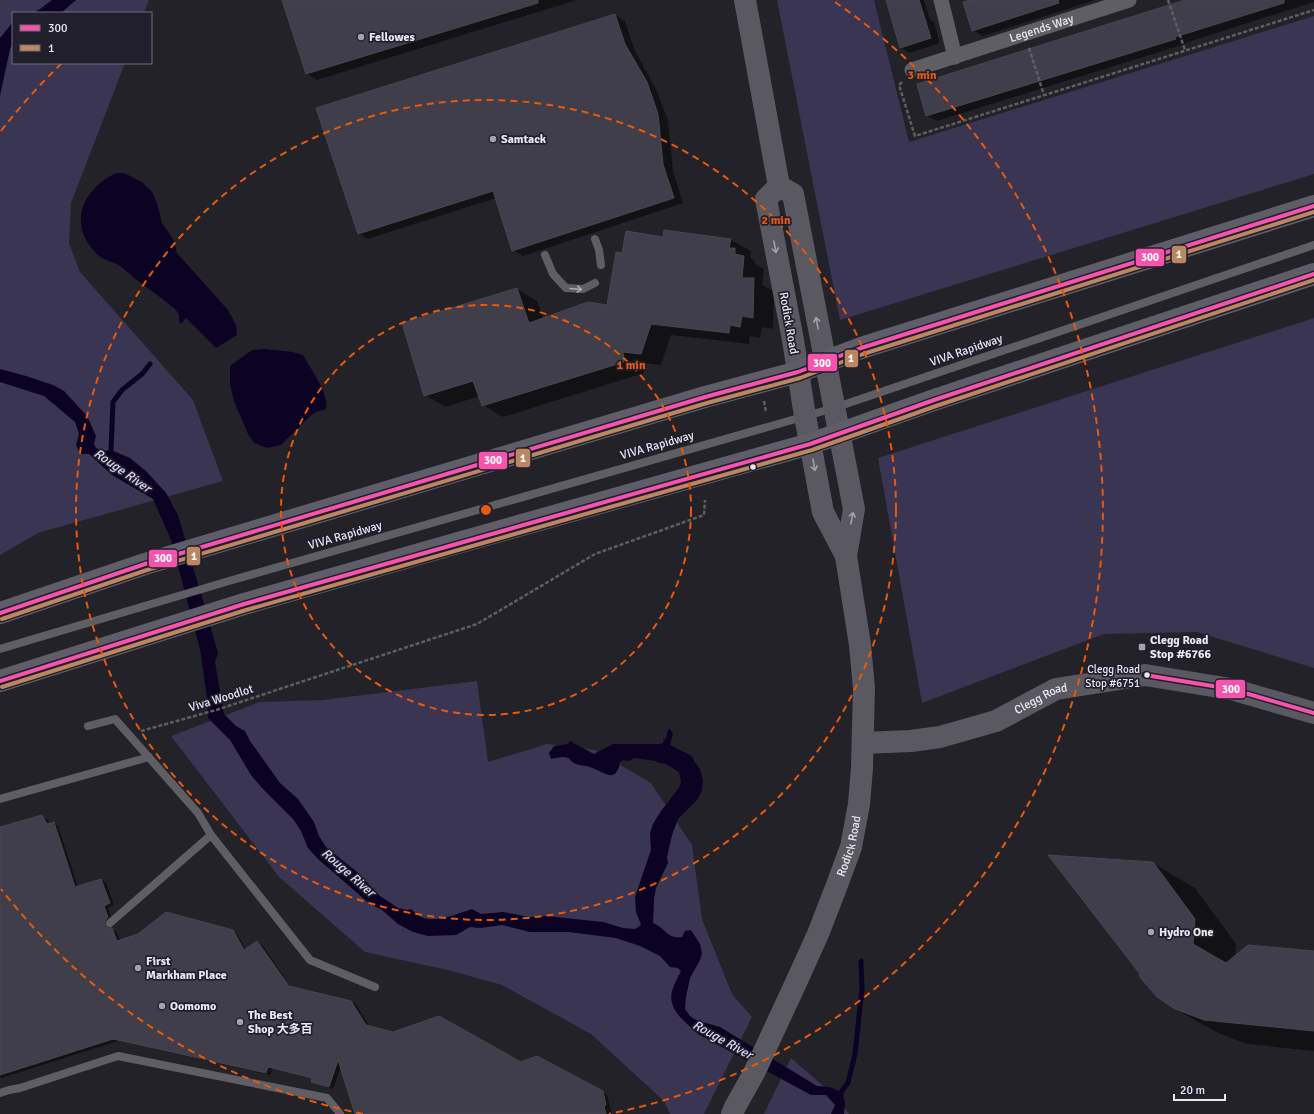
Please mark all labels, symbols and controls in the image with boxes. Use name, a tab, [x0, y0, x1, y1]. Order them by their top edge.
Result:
street label: Legends Way	[1008, 11, 1076, 46]
legend	[12, 12, 152, 64]
text: 300	[48, 21, 67, 36]
place label: Fellowes	[369, 30, 415, 45]
marker: Fellowes	[356, 32, 366, 42]
text: 1	[48, 41, 54, 56]
text: 3 min	[908, 68, 937, 83]
place label: Samtack	[501, 132, 547, 147]
marker: Samtack	[488, 134, 498, 144]
text: 2 min	[762, 213, 791, 228]
one-way arrow	[771, 240, 779, 253]
line badge: 1	[1171, 245, 1187, 264]
line badge: 300	[1135, 248, 1165, 267]
text: 1	[1176, 248, 1182, 261]
text: 300	[1141, 251, 1159, 264]
one-way arrow	[569, 285, 582, 292]
street label: Rodick Road	[776, 291, 801, 355]
one-way arrow	[813, 317, 821, 330]
street label: VIVA Rapidway	[928, 331, 1005, 370]
line badge: 1	[844, 349, 859, 368]
text: 1	[848, 352, 854, 365]
line badge: 300	[807, 353, 838, 372]
text: 300	[813, 357, 831, 370]
text: 1 min	[617, 358, 646, 373]
street label: VIVA Rapidway	[619, 428, 696, 463]
water label: Rouge River	[91, 445, 156, 498]
line badge: 1	[515, 448, 531, 468]
line badge: 300	[478, 451, 508, 470]
text: 1	[520, 452, 526, 465]
text: 300	[484, 454, 502, 467]
one-way arrow	[810, 458, 818, 471]
unlabelled marker	[748, 462, 758, 472]
centre of rings	[479, 503, 493, 517]
one-way arrow	[849, 512, 857, 525]
street label: VIVA Rapidway	[307, 518, 384, 553]
line badge: 1	[186, 546, 201, 566]
line badge: 300	[148, 549, 178, 568]
text: 1	[191, 550, 197, 563]
text: 300	[154, 552, 172, 565]
place label: Clegg Road Stop #6766	[1150, 633, 1211, 662]
marker: Clegg Road Stop #6766	[1137, 642, 1147, 652]
place label: Clegg Road Stop #6751	[1085, 663, 1140, 690]
marker: Clegg Road Stop #6751	[1142, 670, 1152, 680]
line badge: 300	[1215, 679, 1246, 699]
street label: Clegg Road	[1012, 680, 1068, 718]
street label: Viva Woodlot	[187, 682, 255, 715]
text: 300	[1222, 683, 1240, 696]
street label: Rodick Road	[834, 814, 865, 879]
water label: Rouge River	[318, 845, 380, 902]
place label: Hydro One	[1159, 925, 1214, 940]
marker: Hydro One	[1146, 927, 1156, 937]
place label: First Markham Place	[146, 954, 227, 983]
marker: First Markham Place	[133, 963, 143, 973]
place label: Oomomo	[170, 999, 216, 1014]
marker: Oomomo	[157, 1001, 167, 1011]
place label: The Best Shop 大多百	[248, 1008, 313, 1037]
marker: The Best Shop 大多百	[235, 1017, 245, 1027]
water label: Rouge River	[690, 1017, 757, 1064]
scale bar	[1174, 1076, 1225, 1102]
text: 20 m	[1180, 1083, 1205, 1098]

